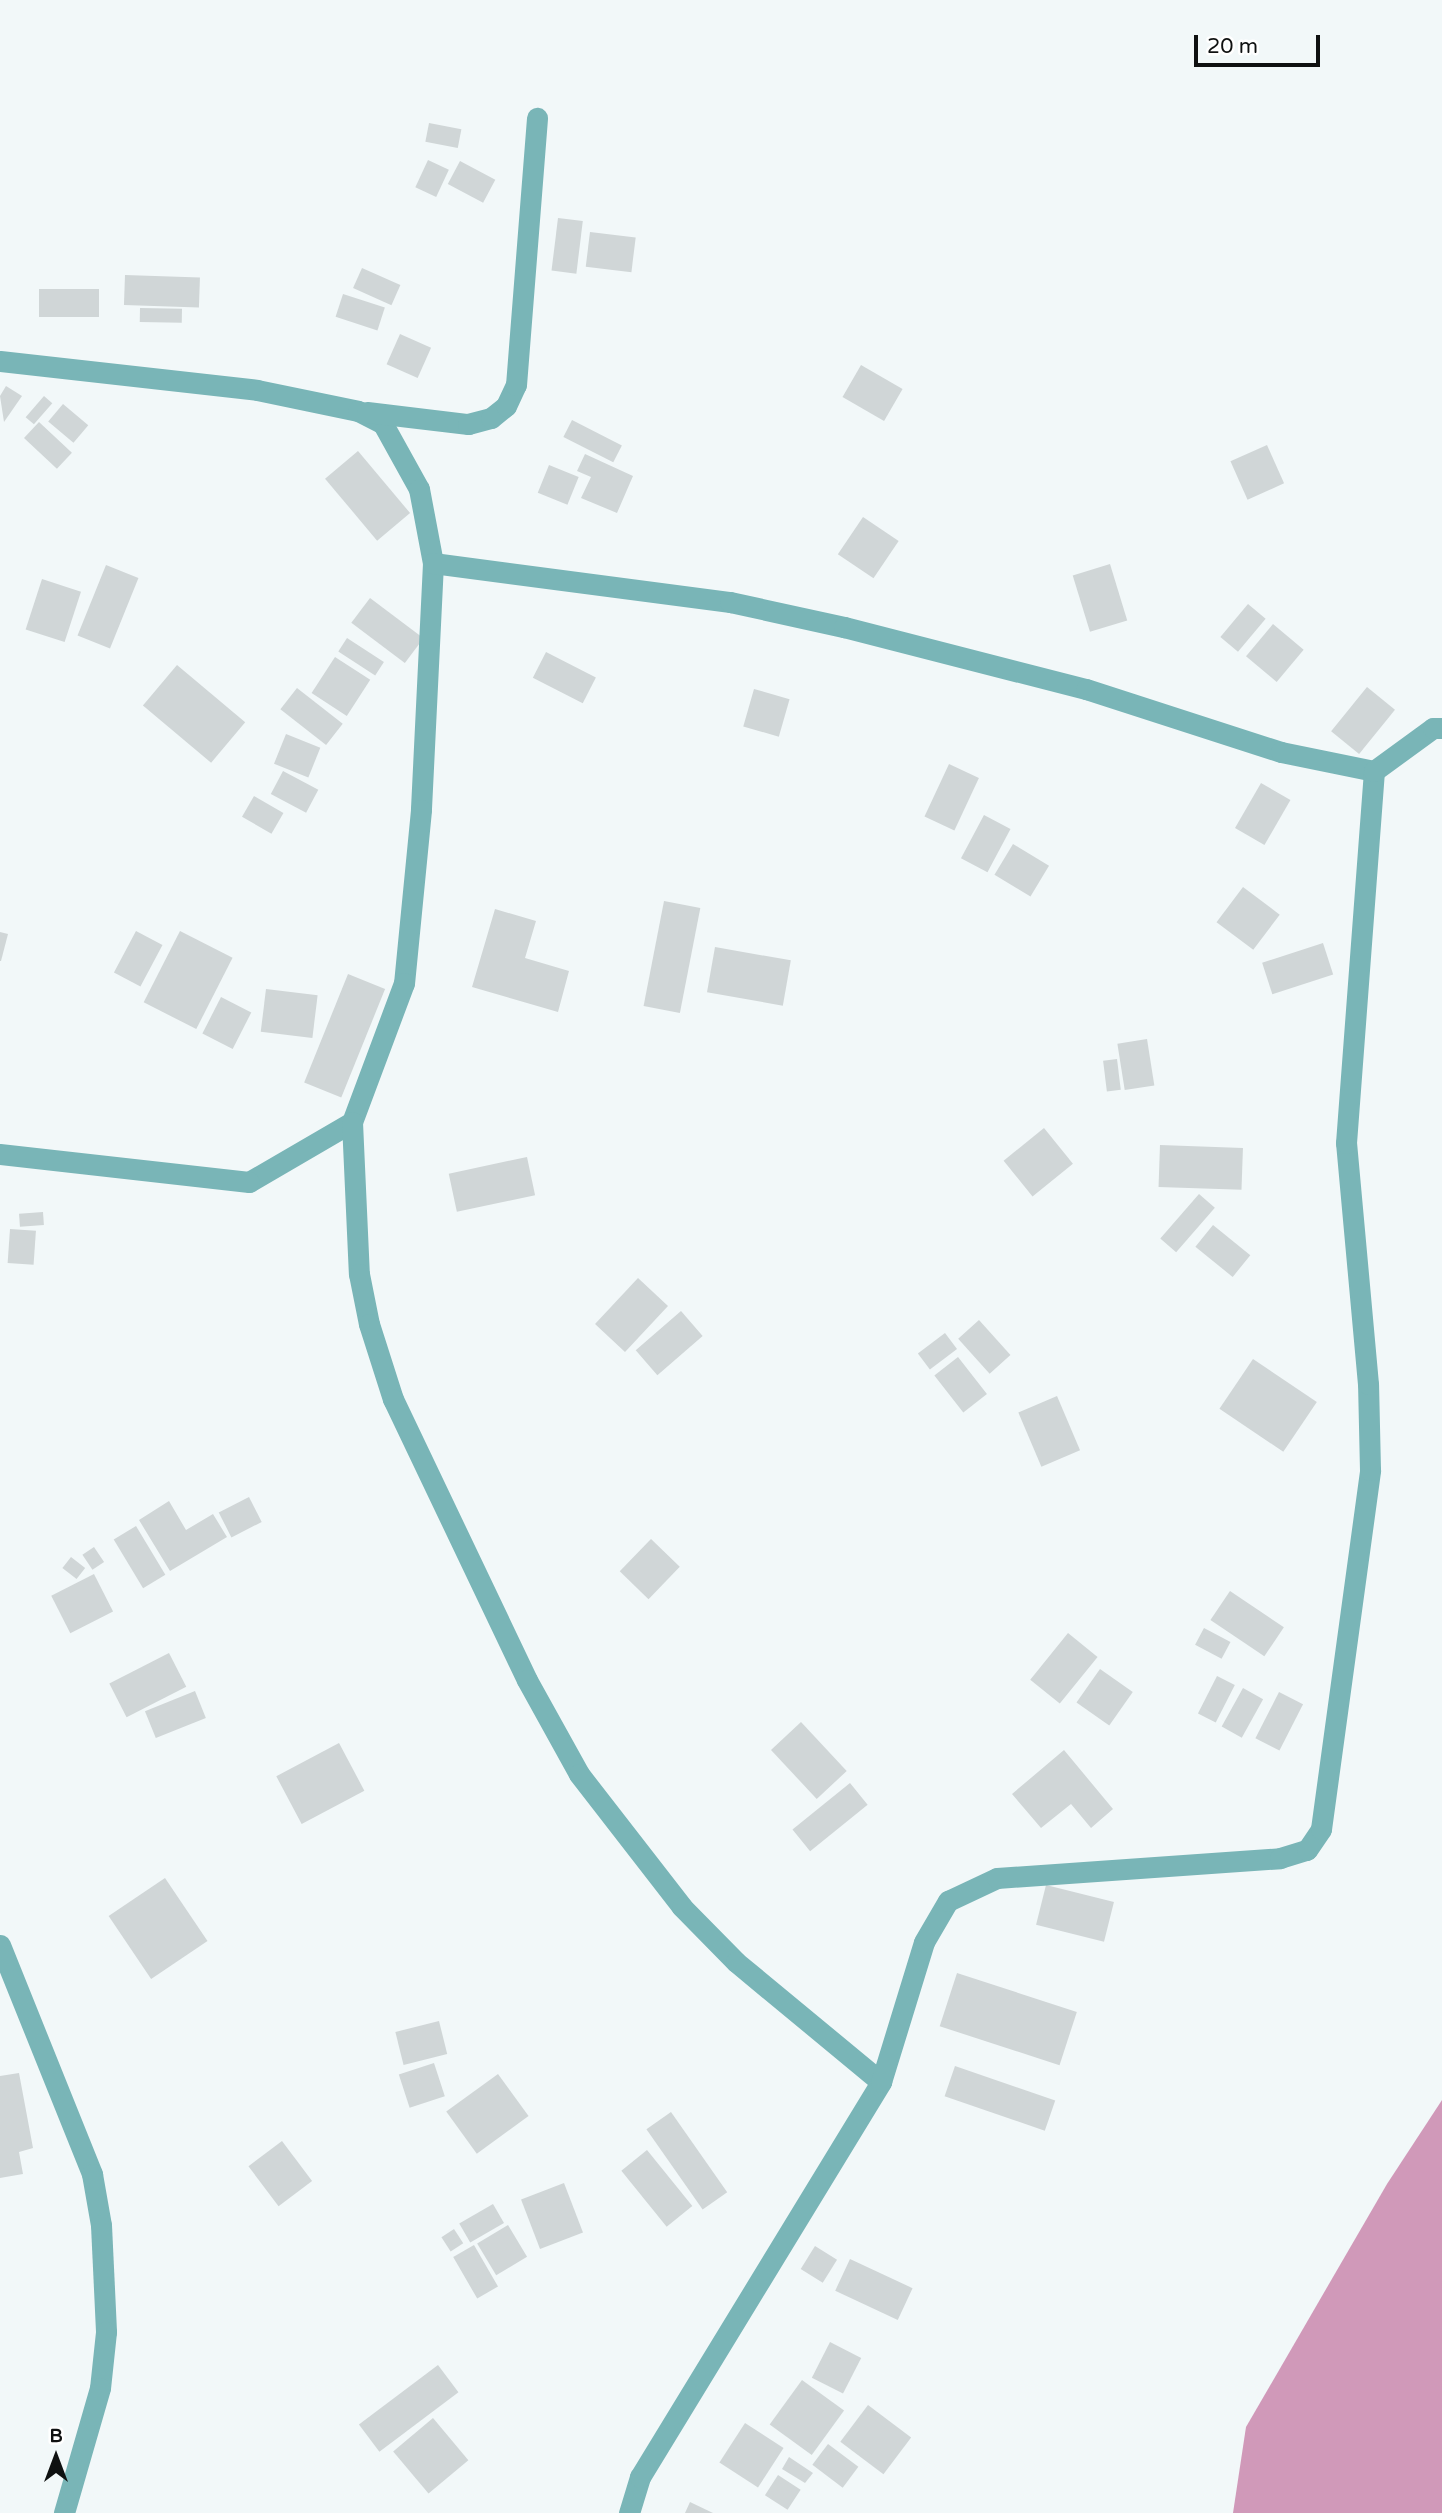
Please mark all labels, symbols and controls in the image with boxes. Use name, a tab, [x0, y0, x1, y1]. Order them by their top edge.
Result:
scale bar	[1197, 21, 1323, 65]
text: 20 m	[1207, 34, 1258, 59]
north arrow	[21, 2422, 91, 2492]
text: B	[49, 2425, 63, 2447]

